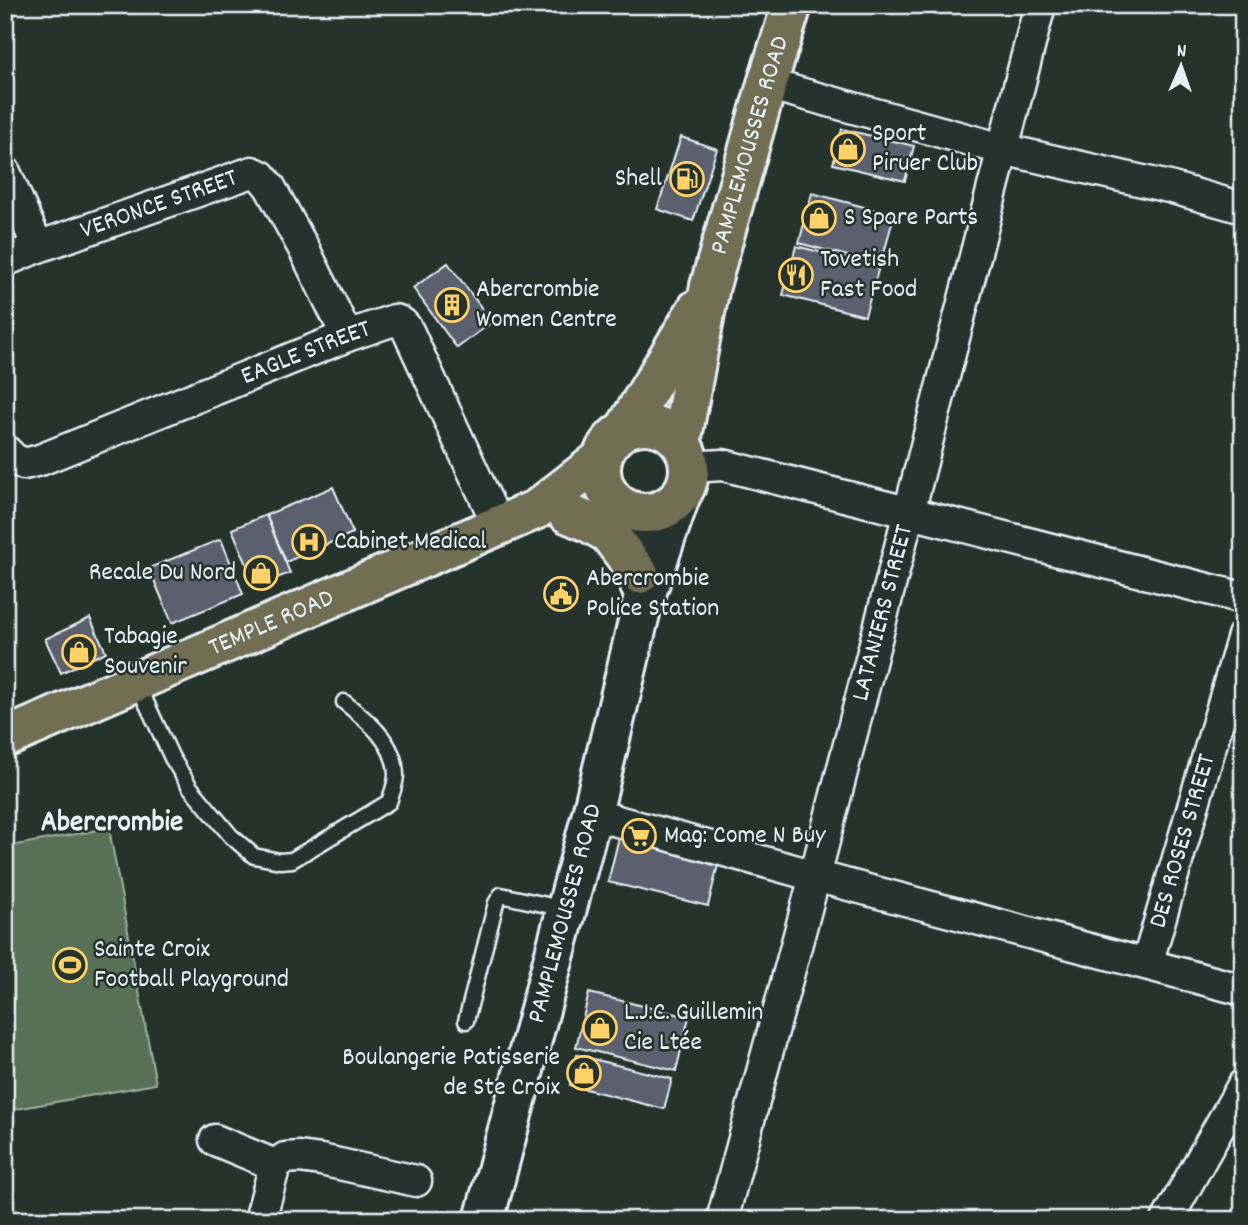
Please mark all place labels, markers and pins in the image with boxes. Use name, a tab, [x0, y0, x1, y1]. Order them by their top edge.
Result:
place label: Sport Piruer Club	[872, 116, 978, 183]
shop icon: Sport Piruer Club	[829, 130, 867, 168]
fuel station icon: Shell	[668, 160, 706, 198]
place label: Shell	[615, 161, 662, 198]
shop icon: S Spare Parts	[800, 199, 838, 237]
place label: S Spare Parts	[844, 200, 978, 237]
place label: Tovetish Fast Food	[820, 242, 917, 309]
restaurant icon: Tovetish Fast Food	[777, 256, 815, 294]
place label: Abercrombie Women Centre	[476, 272, 617, 339]
building icon: Abercrombie Women Centre	[433, 286, 471, 324]
hospital icon: Cabinet Medical	[290, 523, 328, 561]
place label: Cabinet Medical	[334, 524, 487, 561]
shop icon: Recale Du Nord	[242, 554, 280, 592]
place label: Recale Du Nord	[89, 555, 236, 592]
place label: Abercrombie Police Station	[586, 561, 719, 628]
public building icon: Abercrombie Police Station	[542, 575, 580, 613]
place label: Tabagie Souvenir	[104, 619, 187, 686]
shop icon: Tabagie Souvenir	[60, 633, 98, 671]
supermarket icon: Mag: Come N Buy	[620, 817, 658, 855]
place label: Mag: Come N Buy	[664, 818, 826, 855]
place label: Sainte Croix Football Playground	[94, 932, 289, 999]
sports icon: Sainte Croix Football Playground	[51, 946, 89, 984]
place label: L.J.C. Guillemin Cie Ltée	[624, 995, 763, 1062]
shop icon: L.J.C. Guillemin Cie Ltée	[581, 1009, 619, 1047]
place label: Boulangerie Patisserie de Ste Croix	[342, 1040, 560, 1107]
shop icon: Boulangerie Patisserie de Ste Croix	[565, 1054, 603, 1092]

